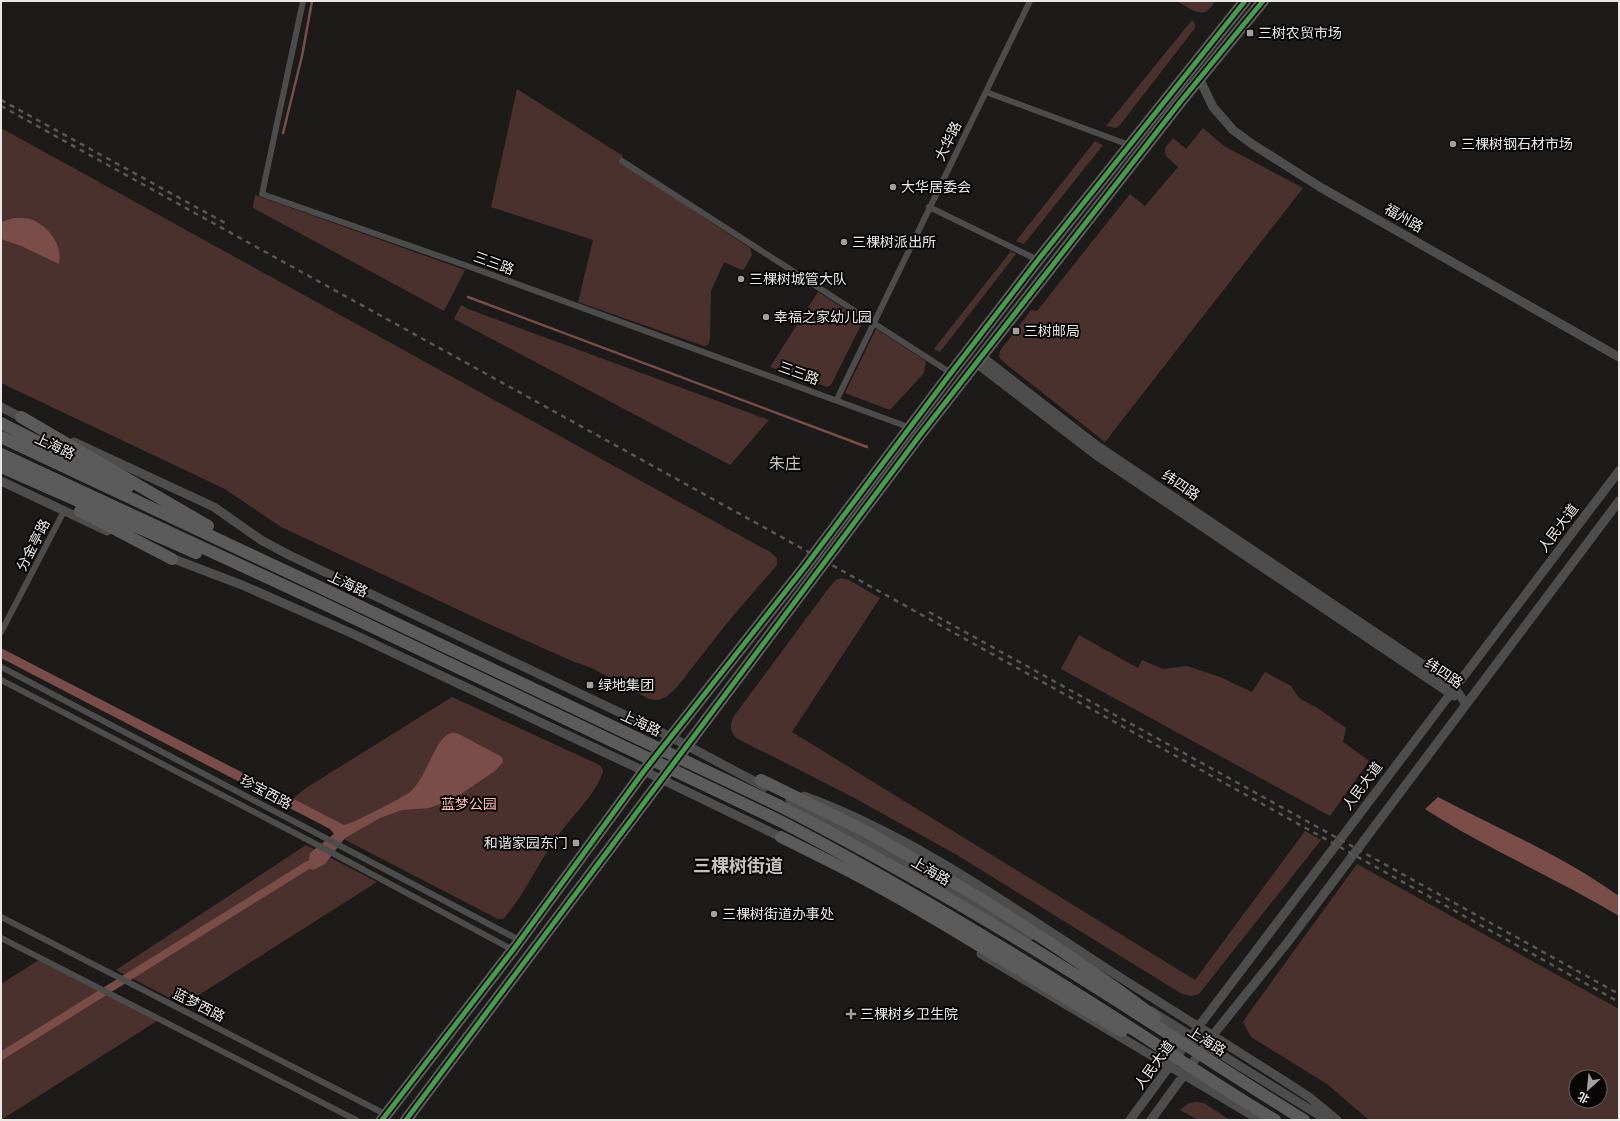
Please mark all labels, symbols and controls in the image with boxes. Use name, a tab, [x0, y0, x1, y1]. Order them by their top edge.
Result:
place label: 三树农贸市场	[1258, 24, 1342, 42]
marker: 三树农贸市场	[1245, 28, 1255, 38]
street label: 大华路	[931, 118, 965, 164]
place label: 三棵树钢石材市场	[1461, 135, 1573, 153]
marker: 三棵树钢石材市场	[1448, 139, 1458, 149]
place label: 大华居委会	[901, 178, 971, 196]
marker: 大华居委会	[888, 182, 898, 192]
street label: 福州路	[1381, 200, 1427, 236]
place label: 三棵树派出所	[852, 233, 936, 251]
marker: 三棵树派出所	[839, 237, 849, 247]
street label: 三三路	[471, 247, 517, 279]
place label: 三棵树城管大队	[749, 270, 847, 288]
marker: 三棵树城管大队	[736, 274, 746, 284]
place label: 幸福之家幼儿园	[774, 308, 872, 326]
marker: 幸福之家幼儿园	[761, 312, 771, 322]
place label: 三树邮局	[1024, 322, 1080, 340]
marker: 三树邮局	[1011, 326, 1021, 336]
street label: 三三路	[776, 357, 822, 389]
street label: 上海路	[32, 429, 78, 463]
district label: 朱庄	[769, 453, 801, 473]
street label: 纬四路	[1159, 466, 1203, 504]
street label: 人民大道	[1534, 500, 1582, 556]
street label: 分金亭路	[12, 516, 54, 574]
street label: 上海路	[325, 567, 371, 601]
street label: 纬四路	[1422, 654, 1466, 692]
place label: 绿地集团	[598, 676, 654, 694]
marker: 绿地集团	[585, 680, 595, 690]
street label: 上海路	[618, 706, 664, 740]
street label: 人民大道	[1338, 758, 1386, 814]
street label: 珍宝西路	[237, 771, 295, 813]
park label: 蓝梦公园	[441, 795, 497, 813]
place label: 和谐家园东门	[484, 834, 568, 852]
marker: 和谐家园东门	[571, 838, 581, 848]
street label: 上海路	[908, 853, 954, 889]
district label: 三棵树街道	[693, 854, 783, 877]
place label: 三棵树街道办事处	[722, 905, 834, 923]
marker: 三棵树街道办事处	[709, 909, 719, 919]
street label: 蓝梦西路	[170, 984, 228, 1026]
place label: 三棵树乡卫生院	[860, 1005, 958, 1023]
marker: 三棵树乡卫生院	[845, 1008, 857, 1020]
street label: 上海路	[1184, 1022, 1230, 1060]
street label: 人民大道	[1130, 1037, 1178, 1093]
north arrow	[1568, 1069, 1608, 1109]
text: 北	[1575, 1089, 1592, 1107]

